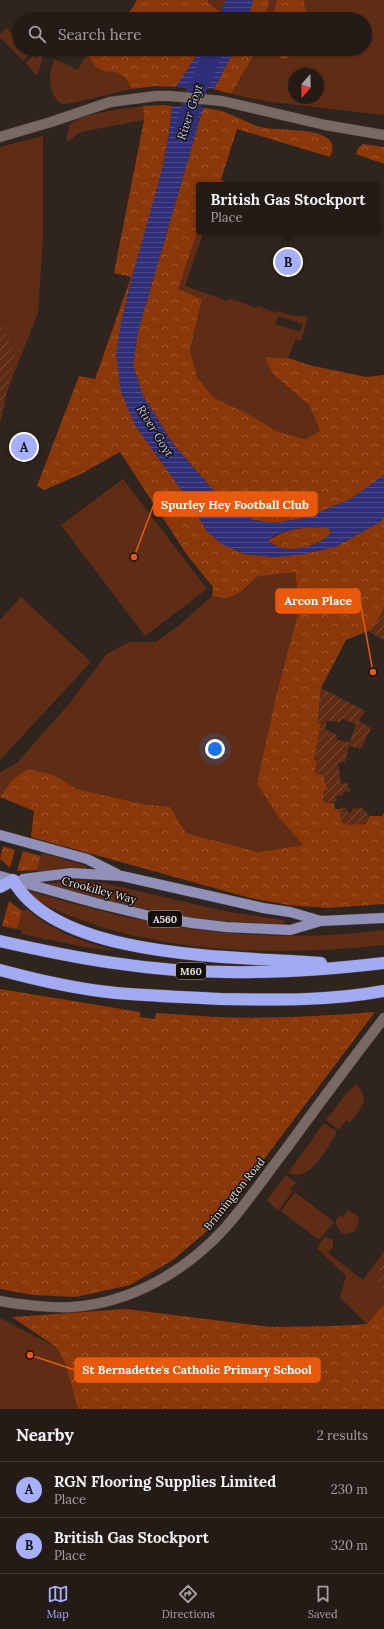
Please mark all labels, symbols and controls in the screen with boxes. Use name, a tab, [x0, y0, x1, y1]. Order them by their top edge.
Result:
search box	[12, 12, 372, 56]
icon: search	[26, 23, 48, 45]
text: Search here	[58, 25, 141, 44]
north arrow	[288, 68, 324, 104]
water label: River Goyt	[173, 81, 206, 142]
popup	[196, 182, 380, 234]
text: British Gas Stockport	[211, 190, 365, 209]
text: Place	[211, 209, 242, 226]
pin: B	[275, 247, 301, 277]
water label: River Goyt	[134, 402, 177, 460]
pin: A	[11, 432, 37, 462]
callout: Spurley Hey Football Club	[154, 492, 317, 516]
text: Spurley Hey Football Club	[161, 497, 309, 512]
callout: Arcon Place	[276, 589, 360, 613]
text: Arcon Place	[284, 593, 352, 608]
your location	[205, 739, 225, 759]
street label: Crookilley Way	[60, 873, 138, 907]
road number: A560	[148, 911, 182, 927]
road number: M60	[176, 963, 206, 979]
street label: Brinnington Road	[200, 1154, 268, 1233]
callout: St Bernadette's Catholic Primary School	[75, 1358, 320, 1382]
text: St Bernadette's Catholic Primary School	[82, 1362, 312, 1377]
text: Nearby	[16, 1424, 74, 1446]
text: 2 results	[317, 1427, 368, 1444]
text: RGN Flooring Supplies Limited	[54, 1472, 276, 1491]
text: A	[25, 1481, 33, 1498]
text: 230 m	[331, 1481, 368, 1498]
text: Place	[54, 1491, 86, 1508]
text: British Gas Stockport	[54, 1528, 209, 1547]
text: B	[25, 1537, 33, 1554]
text: 320 m	[331, 1537, 368, 1554]
text: Place	[54, 1547, 86, 1564]
tab: Map	[46, 1583, 69, 1621]
tab: Directions	[162, 1583, 215, 1621]
tab: Saved	[308, 1583, 338, 1621]

